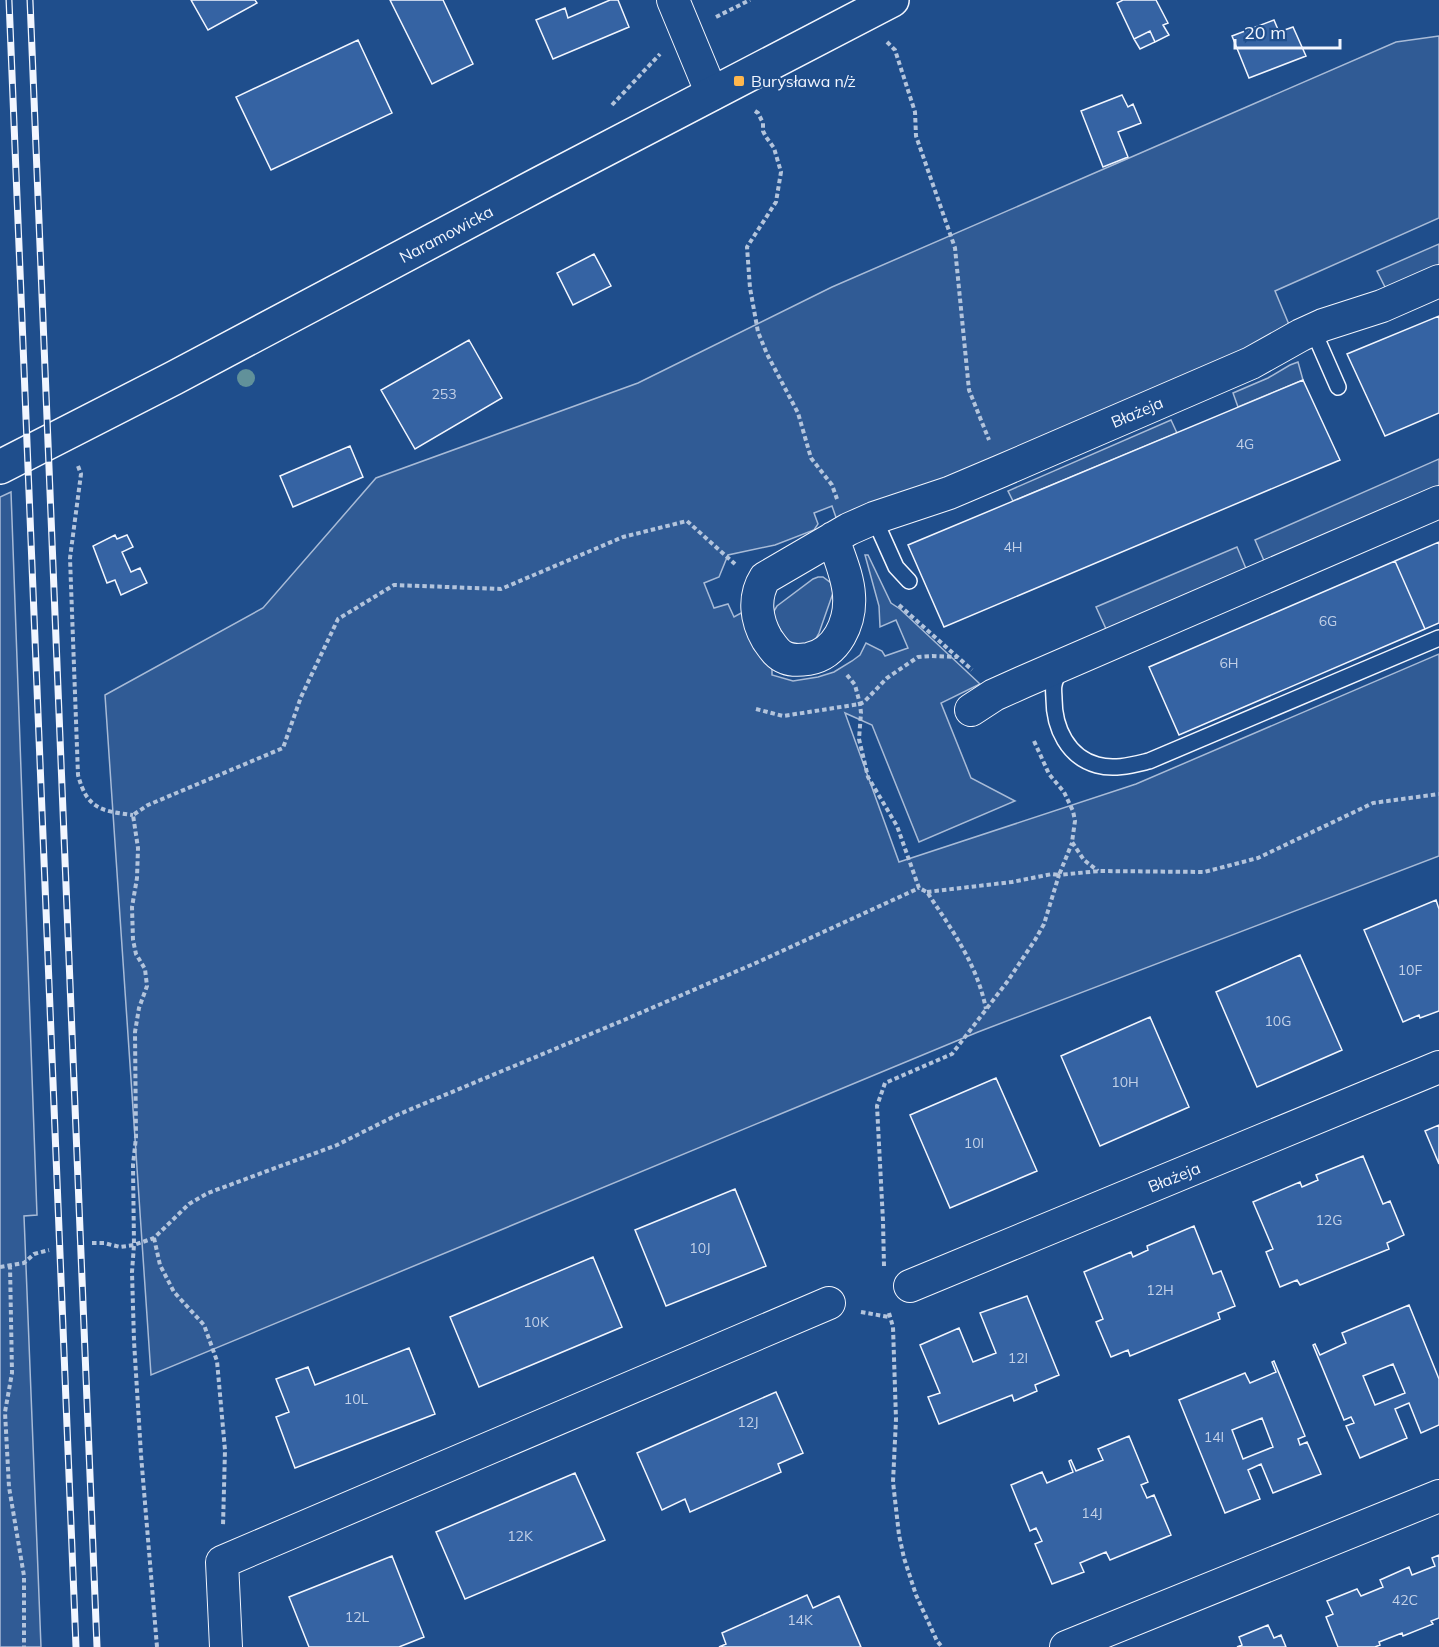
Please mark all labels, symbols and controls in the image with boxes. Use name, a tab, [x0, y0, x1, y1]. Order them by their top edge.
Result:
scale bar	[1235, 12, 1340, 50]
text: 20 m	[1244, 21, 1286, 44]
place label: Burysława n/ż	[751, 71, 856, 91]
marker: Burysława n/ż	[732, 74, 746, 88]
street label: Naramowicka	[396, 201, 496, 267]
house number: 253	[431, 385, 457, 403]
street label: Błażeja	[1108, 392, 1166, 432]
house number: 4G	[1236, 435, 1254, 453]
house number: 4H	[1003, 538, 1023, 556]
house number: 6G	[1319, 612, 1337, 630]
house number: 6H	[1219, 654, 1239, 672]
house number: 10F	[1398, 961, 1422, 979]
house number: 10G	[1264, 1012, 1292, 1030]
house number: 10H	[1111, 1073, 1139, 1091]
house number: 10I	[964, 1134, 984, 1152]
street label: Błażeja	[1145, 1158, 1203, 1196]
house number: 12G	[1315, 1211, 1343, 1229]
house number: 10J	[689, 1239, 711, 1257]
house number: 12H	[1146, 1281, 1174, 1299]
house number: 10K	[523, 1313, 550, 1331]
house number: 12I	[1008, 1349, 1028, 1367]
house number: 10L	[344, 1390, 369, 1408]
house number: 12J	[737, 1413, 759, 1431]
house number: 14I	[1204, 1428, 1224, 1446]
house number: 14J	[1081, 1504, 1103, 1522]
house number: 12K	[507, 1527, 534, 1545]
house number: 42C	[1392, 1591, 1418, 1609]
house number: 12L	[345, 1608, 370, 1626]
house number: 14K	[787, 1611, 814, 1629]

